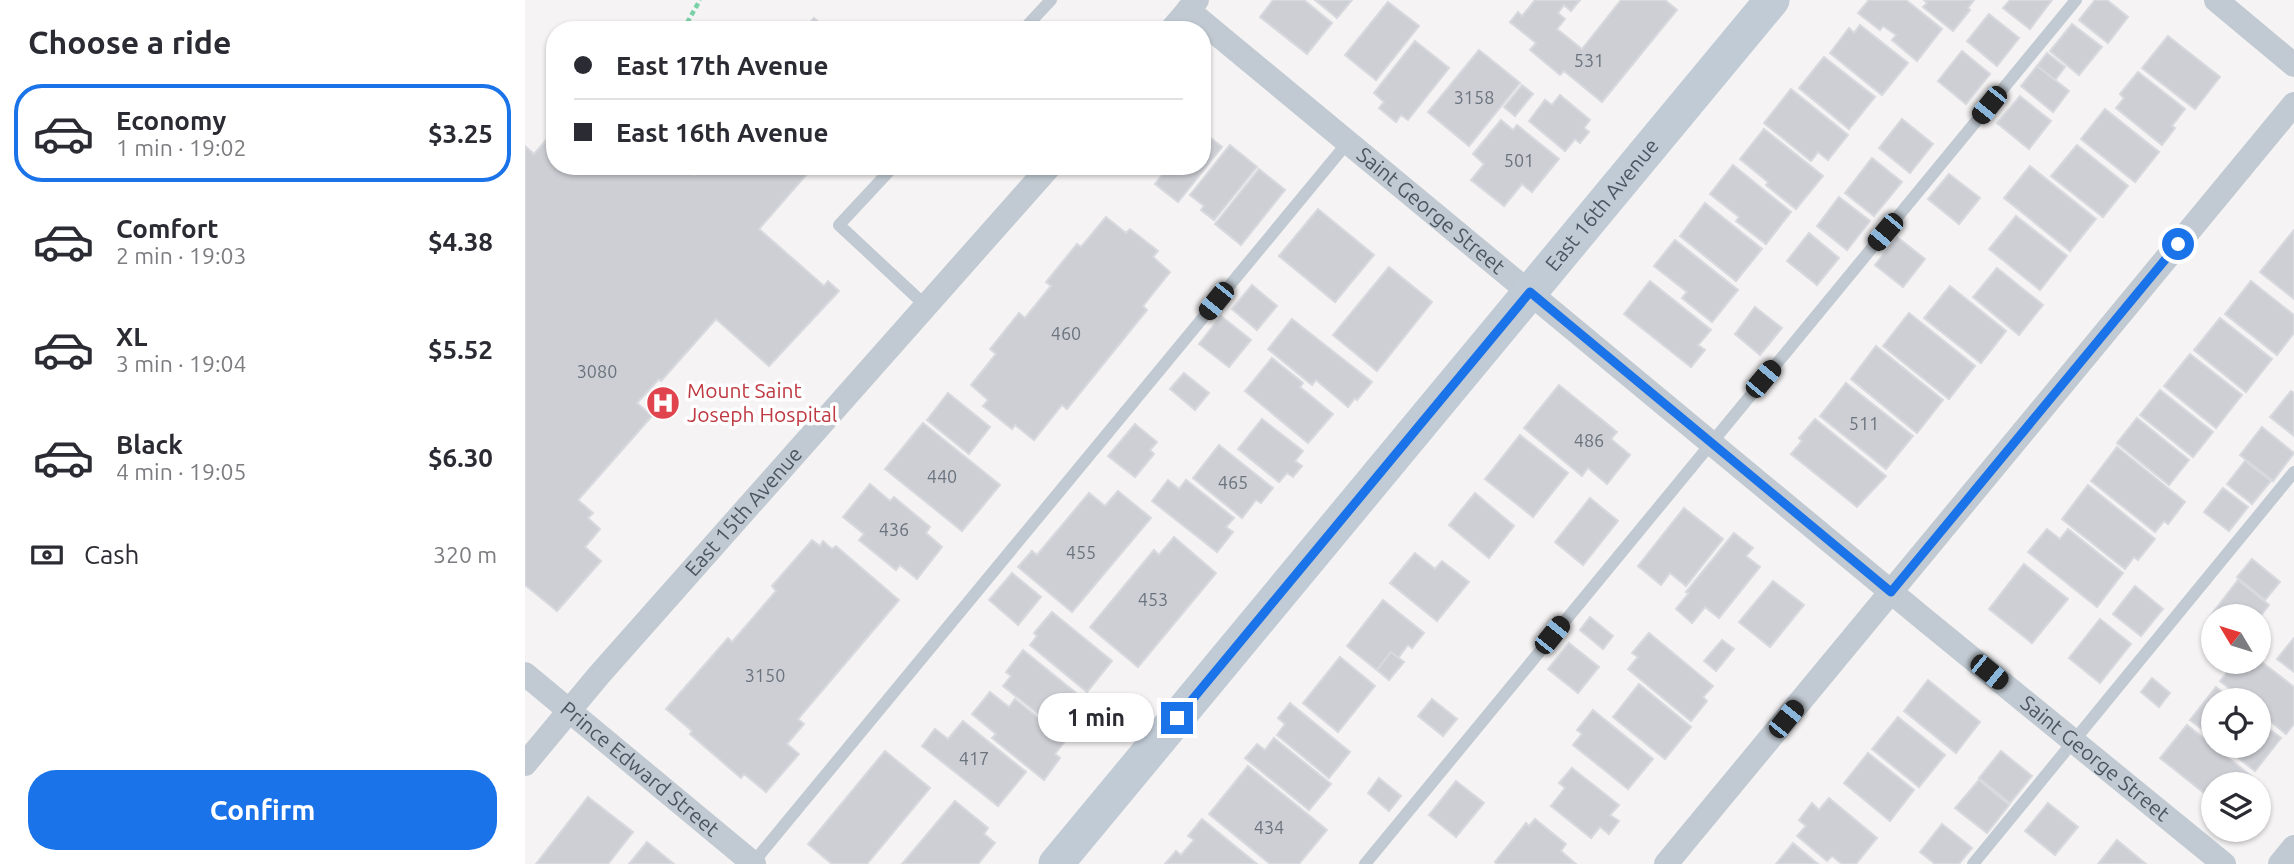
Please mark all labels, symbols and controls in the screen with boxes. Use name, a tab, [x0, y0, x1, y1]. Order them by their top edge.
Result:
text: Choose a ride	[28, 24, 231, 60]
house number: 531	[1574, 50, 1604, 70]
text: East 17th Avenue	[616, 51, 828, 80]
car	[1968, 82, 2011, 128]
house number: 3158	[1454, 87, 1494, 107]
icon: car	[32, 102, 95, 165]
text: Economy	[116, 106, 226, 135]
text: East 16th Avenue	[616, 118, 828, 147]
text: $3.25	[428, 119, 493, 148]
street label: East 16th Avenue	[1540, 133, 1663, 275]
text: 1 min · 19:02	[116, 135, 247, 160]
street label: Saint George Street	[1352, 142, 1510, 278]
house number: 501	[1504, 150, 1534, 170]
car	[1864, 209, 1907, 255]
icon: car	[32, 210, 95, 273]
text: Comfort	[116, 214, 219, 243]
text: $4.38	[428, 227, 493, 256]
route start	[2162, 228, 2194, 260]
text: 2 min · 19:03	[116, 243, 247, 268]
car	[1195, 278, 1238, 324]
icon: car	[32, 318, 95, 381]
text: XL	[116, 322, 147, 351]
house number: 460	[1051, 323, 1081, 343]
text: $5.52	[428, 335, 493, 364]
text: 3 min · 19:04	[116, 351, 247, 376]
car	[1742, 356, 1785, 402]
house number: 3080	[577, 361, 617, 381]
place label: Mount Saint Joseph Hospital	[687, 378, 837, 426]
hospital icon: Mount Saint Joseph Hospital	[644, 384, 682, 422]
house number: 511	[1849, 413, 1879, 433]
icon: car	[32, 426, 95, 489]
text: Black	[116, 430, 183, 459]
house number: 486	[1574, 430, 1604, 450]
street label: East 15th Avenue	[680, 442, 806, 580]
text: $6.30	[428, 443, 493, 472]
text: 4 min · 19:05	[116, 459, 247, 484]
house number: 440	[927, 466, 957, 486]
house number: 465	[1218, 472, 1248, 492]
house number: 436	[879, 519, 909, 539]
icon: cash	[28, 536, 66, 574]
text: Cash	[84, 540, 139, 569]
text: 320 m	[433, 542, 497, 567]
house number: 455	[1066, 542, 1096, 562]
house number: 453	[1138, 589, 1168, 609]
north arrow	[2201, 604, 2271, 674]
map controls	[2201, 604, 2271, 842]
car	[1531, 612, 1574, 658]
car	[1967, 651, 2012, 693]
house number: 3150	[745, 665, 785, 685]
button: locate	[2201, 688, 2271, 758]
street label: Saint George Street	[2016, 690, 2175, 826]
callout: 1 min	[1037, 694, 1153, 742]
street label: Prince Edward Street	[556, 696, 724, 841]
car	[1765, 696, 1808, 742]
route end	[1161, 702, 1193, 734]
text: 1 min	[1067, 705, 1125, 730]
house number: 417	[959, 748, 989, 768]
button: Confirm	[28, 770, 497, 850]
button: layers	[2201, 772, 2271, 842]
house number: 434	[1254, 817, 1284, 837]

